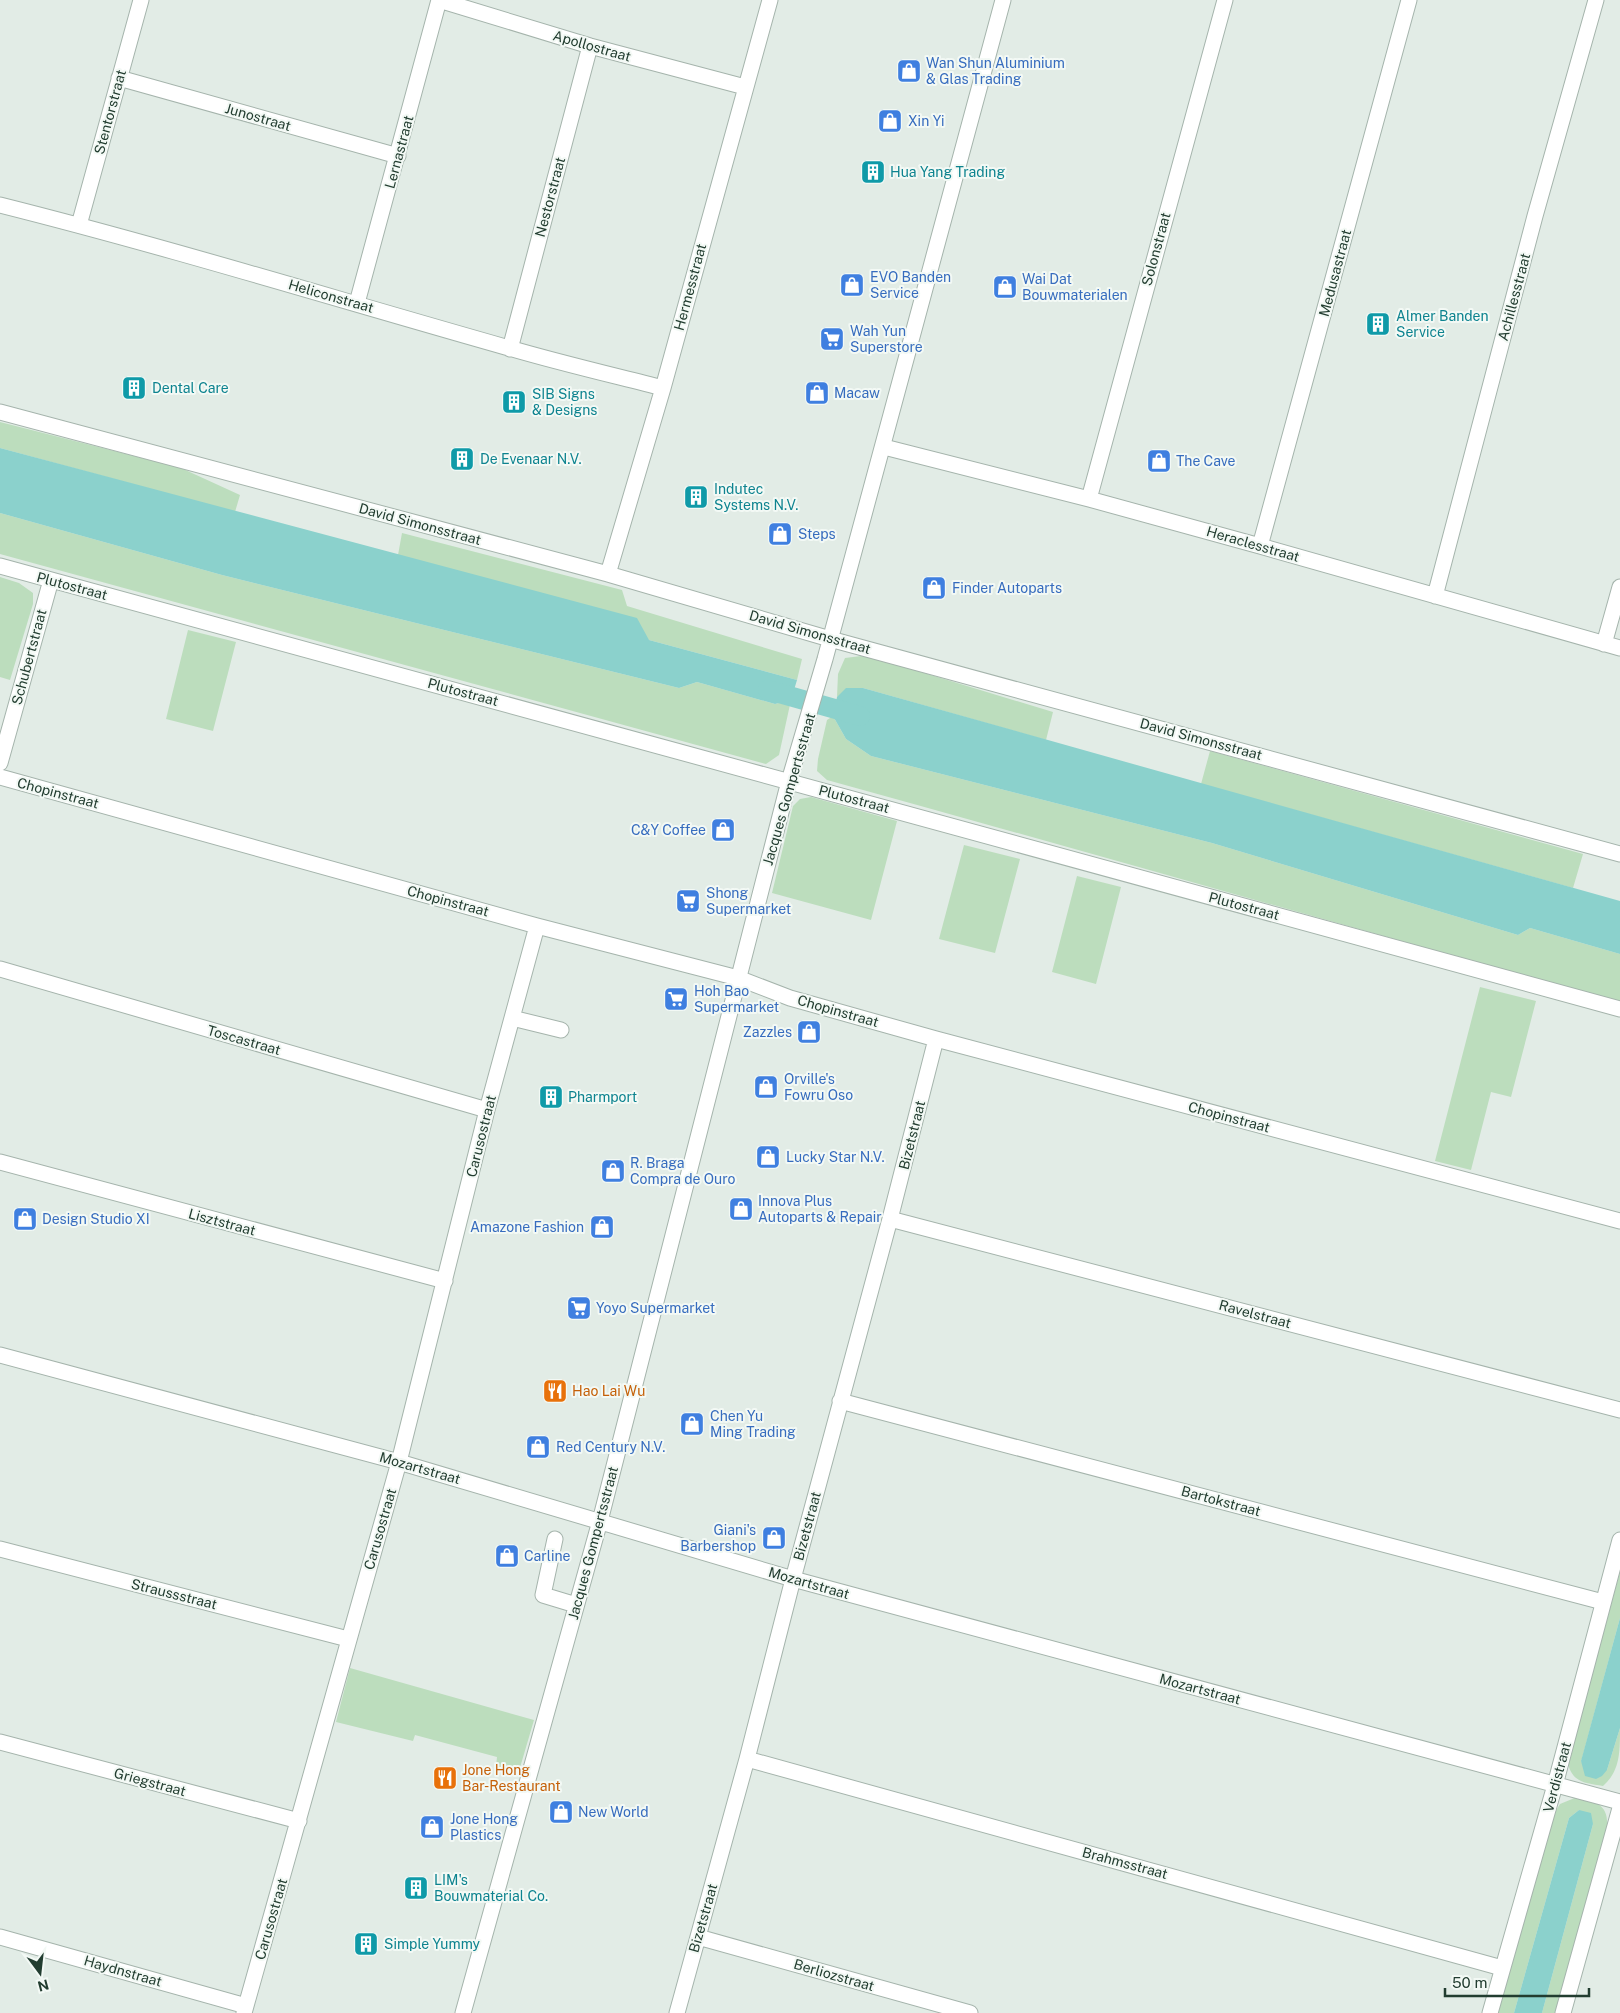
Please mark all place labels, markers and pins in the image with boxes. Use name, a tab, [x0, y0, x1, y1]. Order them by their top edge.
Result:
place label: Wan Shun Aluminium & Glas Trading	[926, 55, 1065, 87]
shop icon: Wan Shun Aluminium & Glas Trading	[896, 58, 922, 84]
shop icon: Xin Yi	[877, 108, 903, 134]
place label: Xin Yi	[908, 113, 944, 129]
building icon: Hua Yang Trading	[860, 159, 886, 185]
place label: Hua Yang Trading	[890, 164, 1005, 180]
place label: EVO Banden Service	[870, 269, 951, 301]
place label: Wai Dat Bouwmaterialen	[1022, 271, 1128, 303]
shop icon: EVO Banden Service	[839, 272, 865, 298]
shop icon: Wai Dat Bouwmaterialen	[992, 274, 1018, 300]
place label: Almer Banden Service	[1396, 308, 1489, 340]
building icon: Almer Banden Service	[1365, 311, 1391, 337]
place label: Wah Yun Superstore	[850, 323, 923, 355]
supermarket icon: Wah Yun Superstore	[819, 326, 845, 352]
building icon: Dental Care	[121, 375, 147, 401]
place label: Dental Care	[152, 380, 229, 396]
shop icon: Macaw	[804, 380, 830, 406]
place label: Macaw	[834, 385, 880, 401]
place label: SIB Signs & Designs	[532, 386, 597, 418]
building icon: SIB Signs & Designs	[501, 389, 527, 415]
building icon: De Evenaar N.V.	[449, 446, 475, 472]
shop icon: The Cave	[1146, 448, 1172, 474]
place label: De Evenaar N.V.	[480, 451, 582, 467]
place label: The Cave	[1176, 453, 1236, 469]
place label: Indutec Systems N.V.	[714, 481, 798, 513]
building icon: Indutec Systems N.V.	[683, 484, 709, 510]
shop icon: Steps	[767, 521, 793, 547]
place label: Steps	[798, 526, 836, 542]
shop icon: Finder Autoparts	[921, 575, 947, 601]
place label: Finder Autoparts	[952, 580, 1062, 596]
shop icon: C&Y Coffee	[710, 817, 736, 843]
place label: C&Y Coffee	[631, 822, 706, 838]
place label: Shong Supermarket	[706, 885, 791, 917]
supermarket icon: Shong Supermarket	[675, 888, 701, 914]
place label: Hoh Bao Supermarket	[694, 983, 779, 1015]
supermarket icon: Hoh Bao Supermarket	[663, 986, 689, 1012]
shop icon: Zazzles	[796, 1019, 822, 1045]
place label: Zazzles	[743, 1024, 792, 1040]
place label: Orville's Fowru Oso	[784, 1071, 853, 1103]
shop icon: Orville's Fowru Oso	[753, 1074, 779, 1100]
building icon: Pharmport	[538, 1084, 564, 1110]
place label: Pharmport	[568, 1089, 637, 1105]
shop icon: Lucky Star N.V.	[755, 1144, 781, 1170]
place label: Lucky Star N.V.	[786, 1149, 885, 1165]
place label: R. Braga Compra de Ouro	[630, 1155, 736, 1187]
shop icon: R. Braga Compra de Ouro	[600, 1158, 626, 1184]
place label: Innova Plus Autoparts & Repair	[758, 1193, 882, 1225]
shop icon: Innova Plus Autoparts & Repair	[728, 1196, 754, 1222]
shop icon: Design Studio XI	[12, 1206, 38, 1232]
place label: Design Studio XI	[42, 1211, 150, 1227]
shop icon: Amazone Fashion	[589, 1214, 615, 1240]
place label: Amazone Fashion	[470, 1219, 584, 1235]
supermarket icon: Yoyo Supermarket	[566, 1295, 592, 1321]
place label: Yoyo Supermarket	[596, 1300, 715, 1316]
restaurant icon: Hao Lai Wu	[542, 1378, 568, 1404]
place label: Hao Lai Wu	[572, 1383, 645, 1399]
place label: Chen Yu Ming Trading	[710, 1408, 796, 1440]
shop icon: Chen Yu Ming Trading	[679, 1411, 705, 1437]
shop icon: Red Century N.V.	[525, 1434, 551, 1460]
place label: Red Century N.V.	[556, 1439, 665, 1455]
place label: Giani's Barbershop	[680, 1522, 756, 1554]
shop icon: Giani's Barbershop	[761, 1525, 787, 1551]
shop icon: Carline	[494, 1543, 520, 1569]
place label: Carline	[524, 1548, 571, 1564]
place label: Jone Hong Bar-Restaurant	[462, 1762, 561, 1794]
restaurant icon: Jone Hong Bar-Restaurant	[432, 1765, 458, 1791]
shop icon: New World	[548, 1799, 574, 1825]
place label: New World	[578, 1804, 649, 1820]
place label: Jone Hong Plastics	[450, 1811, 518, 1843]
shop icon: Jone Hong Plastics	[419, 1814, 445, 1840]
place label: LIM's Bouwmaterial Co.	[434, 1872, 548, 1904]
building icon: LIM's Bouwmaterial Co.	[403, 1875, 429, 1901]
building icon: Simple Yummy	[353, 1931, 379, 1957]
place label: Simple Yummy	[384, 1936, 481, 1952]

